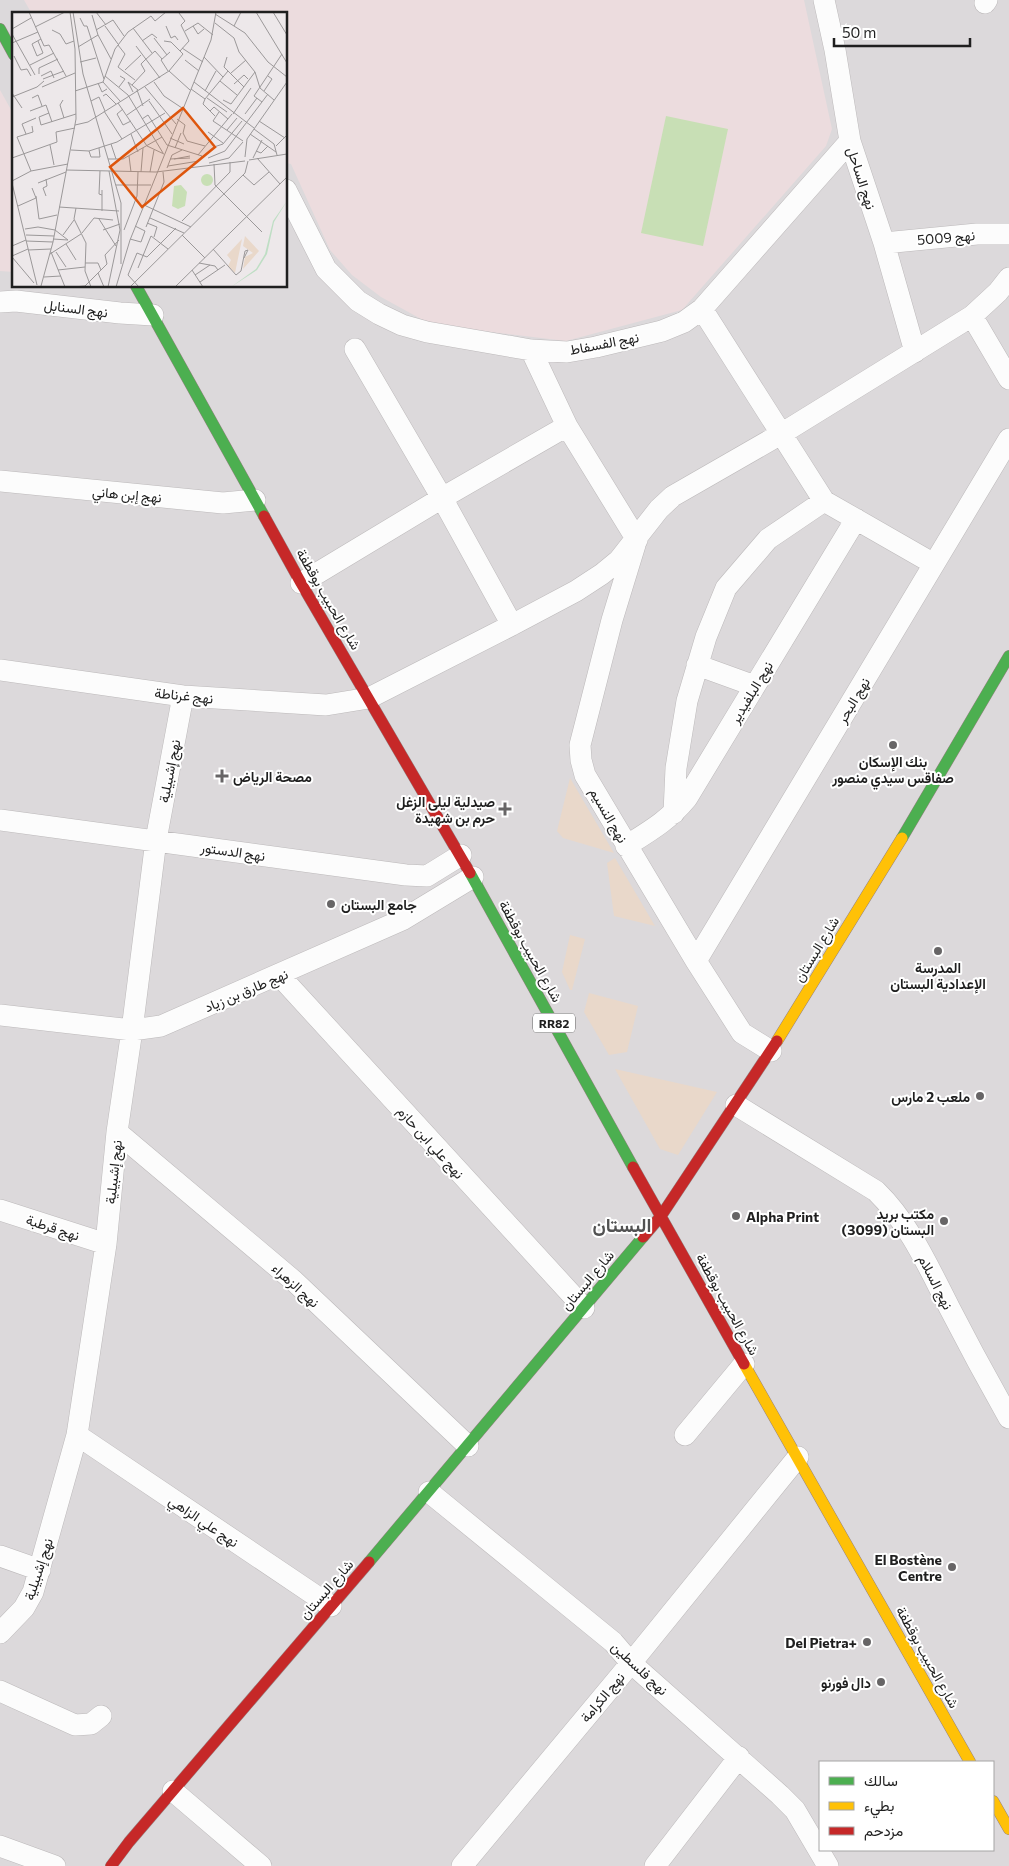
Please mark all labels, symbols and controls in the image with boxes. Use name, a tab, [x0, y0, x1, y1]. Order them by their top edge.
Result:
inset map	[12, 12, 288, 288]
scale bar	[834, 15, 970, 47]
text: 50 m	[842, 23, 876, 41]
street label: نهج الساحل	[841, 145, 880, 212]
street label: نهج 5009	[916, 226, 976, 251]
street label: نهج السنابل	[43, 296, 109, 323]
street label: نهج الفسفاط	[568, 328, 641, 361]
street label: نهج إبن هاني	[91, 482, 163, 509]
street label: شارع الحبيب بوقطفة	[291, 546, 365, 654]
street label: نهج البلفيدير	[725, 658, 779, 729]
street label: نهج البحر	[832, 674, 876, 728]
street label: نهج غرناطة	[153, 683, 214, 710]
street label: نهج إشبيلية	[155, 738, 186, 805]
marker: بنك الإسكان صفاقس سيدي منصور	[887, 739, 899, 751]
place label: بنك الإسكان صفاقس سيدي منصور	[831, 753, 954, 790]
place label: مصحة الرياض	[233, 768, 312, 786]
marker: مصحة الرياض	[215, 769, 229, 783]
street label: نهج النسيم	[584, 784, 632, 847]
place label: صيدلية ليلى الزغل حرم بن شهيدة	[396, 793, 495, 827]
marker: صيدلية ليلى الزغل حرم بن شهيدة	[499, 803, 511, 815]
street label: نهج الدستور	[198, 838, 266, 867]
place label: جامع البستان	[341, 896, 417, 915]
street label: شارع الحبيب بوقطفة	[493, 897, 566, 1006]
marker: جامع البستان	[325, 898, 337, 910]
street label: شارع البستان	[790, 913, 845, 986]
marker: المدرسة الإعدادية البستان	[932, 945, 944, 957]
place label: المدرسة الإعدادية البستان	[890, 959, 986, 994]
street label: نهج طارق بن زياد	[202, 965, 292, 1018]
road number: RR82	[533, 1014, 575, 1032]
place label: ملعب 2 مارس	[891, 1088, 970, 1106]
marker: ملعب 2 مارس	[974, 1090, 986, 1102]
street label: نهج علي ابن حازم	[391, 1102, 468, 1185]
street label: نهج إشبيلية	[101, 1139, 128, 1205]
place label: مكتب بريد البستان (3099)	[842, 1205, 934, 1239]
place label: Alpha Print	[746, 1208, 819, 1225]
street label: نهج قرطبة	[23, 1210, 82, 1246]
marker: Alpha Print	[730, 1210, 742, 1222]
district label: البستان	[593, 1213, 652, 1237]
marker: مكتب بريد البستان (3099)	[938, 1215, 950, 1227]
street label: شارع البستان	[557, 1246, 619, 1315]
street label: شارع الحبيب بوقطفة	[690, 1250, 763, 1359]
street label: نهج السلام	[912, 1252, 957, 1314]
street label: نهج الزهراء	[267, 1259, 323, 1313]
street label: نهج علي الزاهي	[164, 1491, 242, 1554]
street label: نهج إشبيلية	[20, 1536, 59, 1603]
place label: El Bostène Centre	[875, 1551, 942, 1584]
street label: شارع البستان	[296, 1556, 359, 1624]
marker: El Bostène Centre	[946, 1561, 958, 1573]
street label: شارع الحبيب بوقطفة	[890, 1603, 963, 1712]
place label: Del Pietra+	[785, 1634, 857, 1651]
marker: Del Pietra+	[861, 1636, 873, 1648]
street label: نهج فلسطين	[606, 1638, 672, 1701]
street label: نهج الكرامة	[576, 1669, 630, 1727]
place label: دال فورنو	[821, 1674, 871, 1692]
marker: دال فورنو	[875, 1676, 887, 1688]
legend	[819, 1761, 994, 1851]
text: سالك	[864, 1771, 898, 1789]
text: بطيء	[864, 1796, 894, 1819]
text: مزدحم	[864, 1821, 903, 1841]

